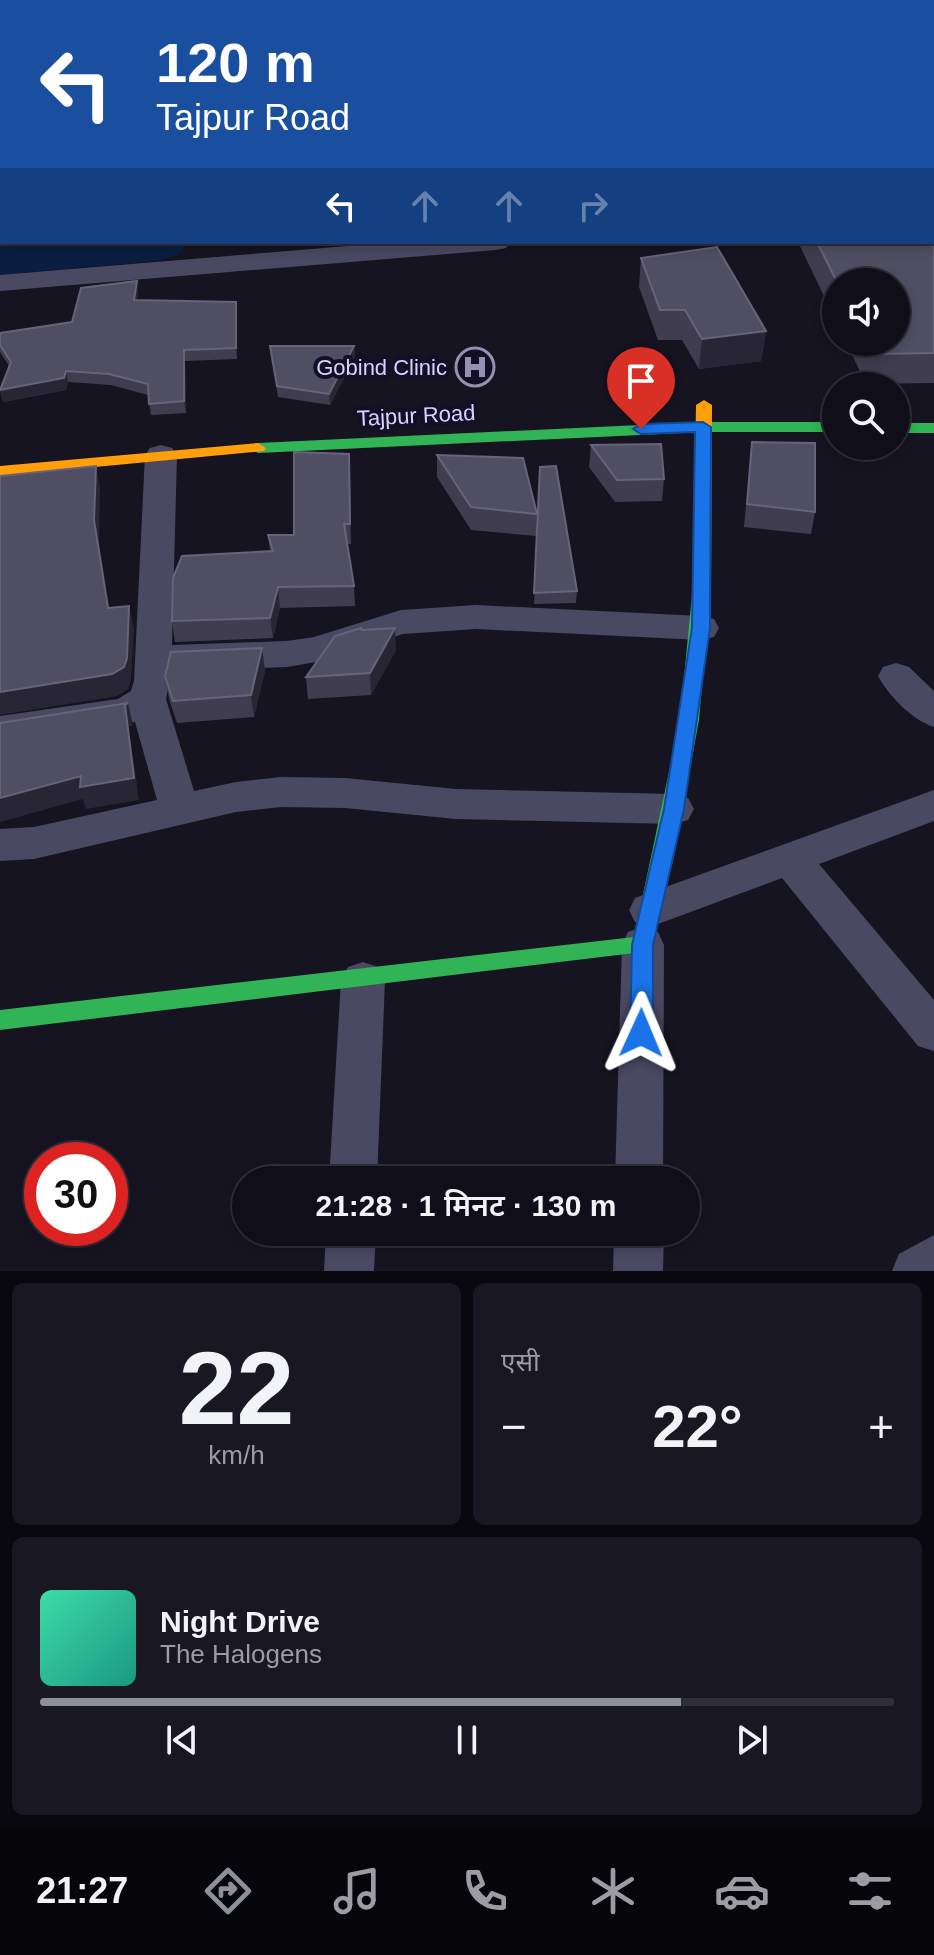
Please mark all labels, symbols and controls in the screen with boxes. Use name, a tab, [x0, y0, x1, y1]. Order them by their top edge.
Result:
text: 120 m	[156, 31, 315, 94]
icon: left	[24, 32, 128, 136]
text: Tajpur Road	[156, 97, 350, 138]
icon: left	[319, 184, 363, 228]
icon: ahead	[403, 184, 447, 228]
icon: ahead	[487, 184, 531, 228]
icon: right	[571, 184, 615, 228]
map controls	[822, 268, 910, 460]
button: sound	[822, 268, 910, 356]
hospital icon: Gobind Clinic	[454, 346, 496, 388]
pin	[607, 347, 675, 429]
place label: Gobind Clinic	[316, 355, 447, 380]
icon: arrive	[619, 359, 663, 403]
button: search	[822, 372, 910, 460]
street label: Tajpur Road	[356, 400, 476, 431]
position arrow	[599, 991, 683, 1075]
speed limit sign: 30	[24, 1142, 128, 1246]
text: 21:28 · 1 मिनट · 130 m	[315, 1189, 617, 1222]
text: 22	[179, 1330, 294, 1446]
text: एसी	[501, 1347, 540, 1377]
text: 22°	[652, 1393, 743, 1460]
text: −	[501, 1402, 527, 1451]
text: +	[868, 1402, 894, 1451]
text: km/h	[208, 1440, 265, 1470]
text: Night Drive	[160, 1605, 320, 1638]
text: The Halogens	[160, 1639, 322, 1669]
icon: previous	[160, 1718, 204, 1762]
icon: pause	[445, 1718, 489, 1762]
icon: next	[730, 1718, 774, 1762]
icon: directions	[200, 1863, 256, 1919]
icon: music	[329, 1863, 385, 1919]
icon: phone	[457, 1863, 513, 1919]
icon: climate	[585, 1863, 641, 1919]
icon: car	[714, 1863, 770, 1919]
icon: filters	[842, 1863, 898, 1919]
text: 21:27	[36, 1870, 128, 1911]

